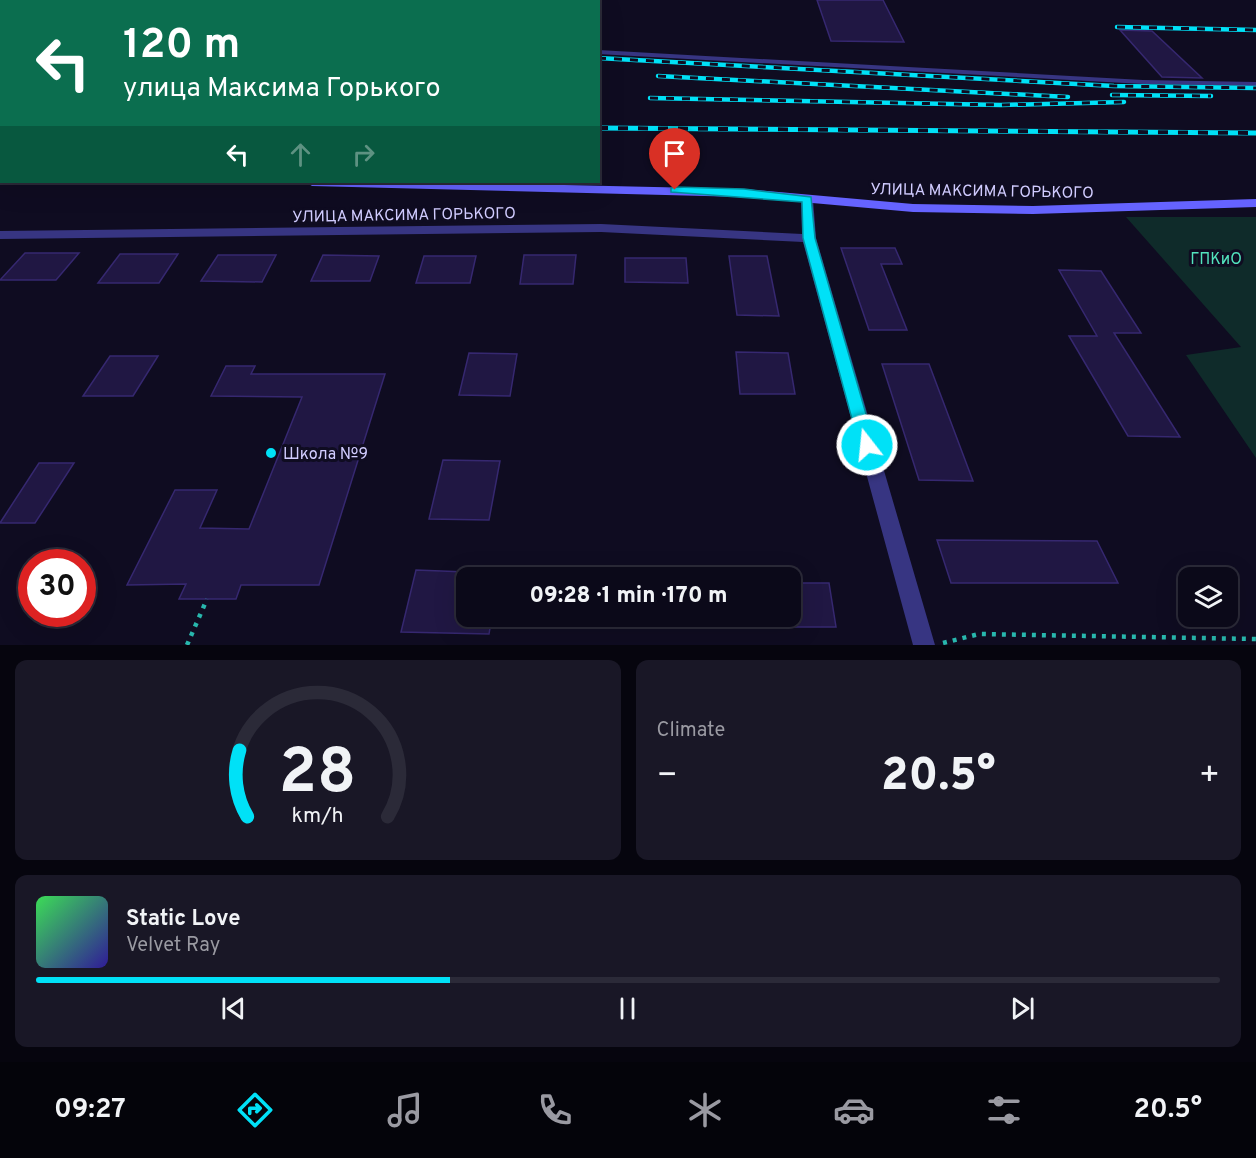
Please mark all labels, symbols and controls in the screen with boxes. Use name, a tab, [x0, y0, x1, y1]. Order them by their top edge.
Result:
text: 120 m	[123, 20, 240, 73]
icon: left	[24, 24, 102, 102]
text: улица Максима Горького	[123, 72, 441, 106]
pin	[649, 128, 700, 190]
icon: arrive	[658, 137, 691, 170]
icon: left	[221, 138, 254, 171]
icon: ahead	[284, 138, 317, 171]
icon: right	[347, 138, 380, 171]
street label: УЛИЦА МАКСИМА ГОРЬКОГО	[870, 180, 1094, 204]
street label: УЛИЦА МАКСИМА ГОРЬКОГО	[292, 204, 516, 228]
park label: ГПКиО	[1190, 250, 1242, 270]
position arrow	[835, 413, 899, 477]
place label: Школа №9	[283, 445, 368, 465]
marker: Школа №9	[264, 446, 278, 460]
speed limit sign: 30	[18, 549, 96, 627]
map controls	[1178, 567, 1238, 627]
button: layers	[1178, 567, 1238, 627]
text: 09:28 · 1 min · 170 m	[529, 583, 728, 610]
text: Climate	[657, 718, 725, 744]
text: 28	[279, 736, 356, 815]
text: 20.5°	[881, 749, 996, 806]
text: −	[657, 756, 678, 798]
text: +	[1199, 756, 1220, 798]
text: km/h	[292, 803, 344, 830]
text: Static Love	[126, 906, 240, 933]
text: Velvet Ray	[126, 933, 220, 959]
icon: previous	[217, 992, 250, 1025]
icon: pause	[611, 992, 644, 1025]
icon: next	[1006, 992, 1039, 1025]
icon: directions	[234, 1089, 276, 1131]
icon: music	[384, 1089, 426, 1131]
icon: phone	[534, 1089, 576, 1131]
icon: climate	[684, 1089, 726, 1131]
icon: car	[833, 1089, 875, 1131]
icon: filters	[983, 1089, 1025, 1131]
text: 09:27	[54, 1093, 126, 1127]
text: 20.5°	[1133, 1093, 1202, 1127]

